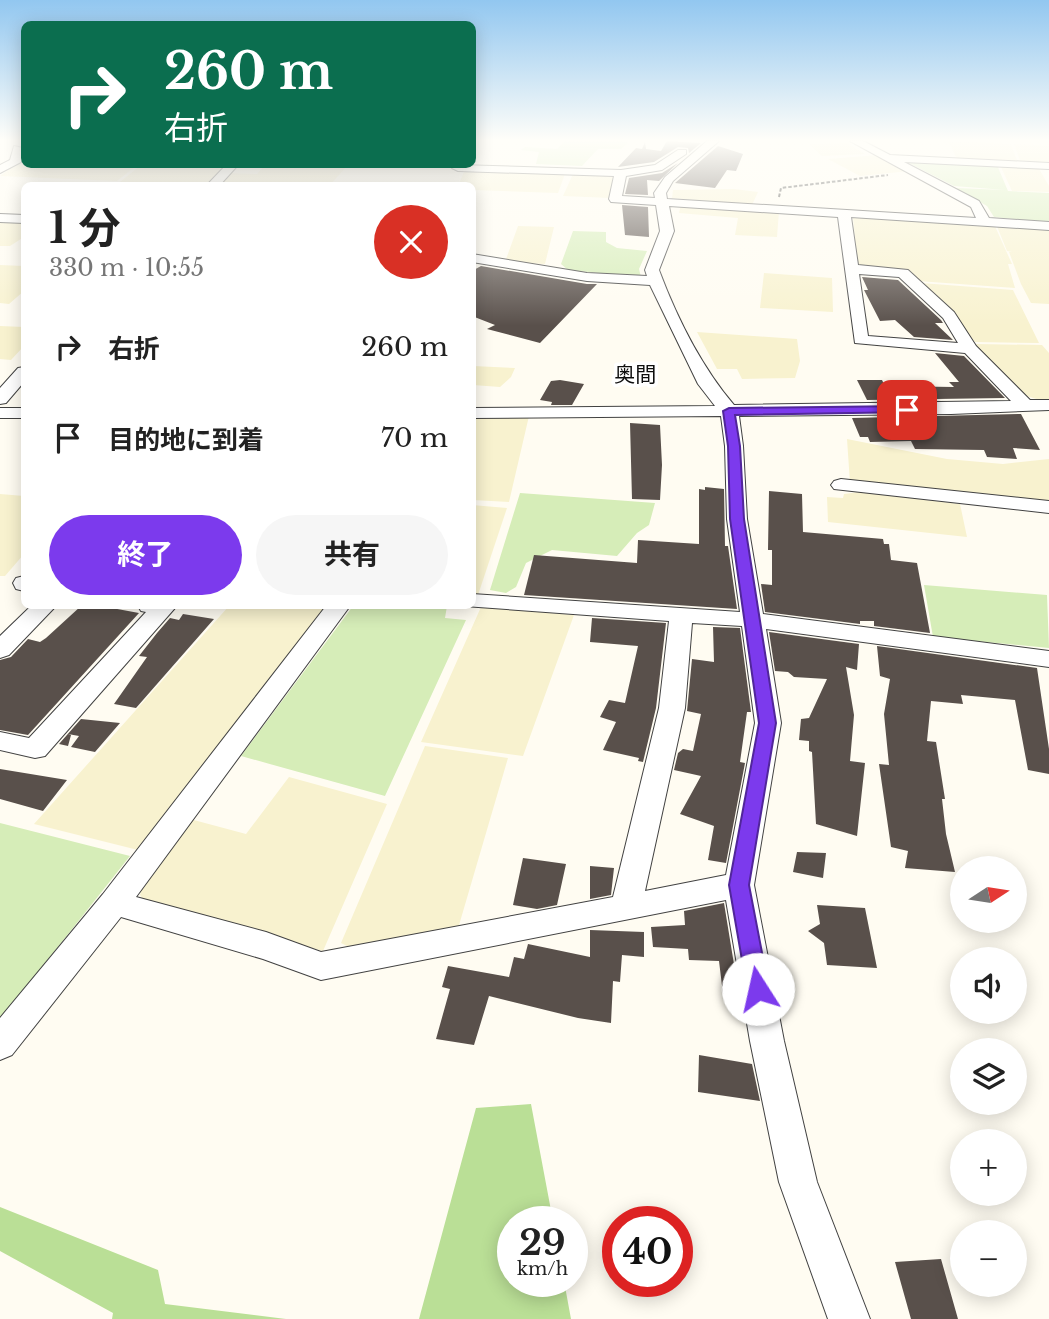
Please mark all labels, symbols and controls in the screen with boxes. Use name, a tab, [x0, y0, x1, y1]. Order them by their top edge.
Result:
text: 260 m	[164, 41, 333, 102]
icon: right	[49, 49, 140, 140]
text: 右折	[164, 108, 228, 148]
text: 1 分	[49, 202, 120, 254]
button: close	[374, 205, 448, 279]
text: 330 m · 10:55	[49, 254, 204, 282]
icon: right	[49, 328, 87, 366]
text: 260 m	[361, 331, 448, 363]
text: 右折	[108, 333, 160, 365]
district label: 奥間	[614, 362, 656, 388]
pin	[877, 380, 937, 440]
icon: arrive	[888, 391, 926, 429]
icon: arrive	[49, 419, 87, 457]
text: 70 m	[381, 422, 448, 454]
text: 目的地に到着	[108, 424, 264, 456]
button: 終了	[49, 515, 242, 595]
button: 共有	[256, 515, 448, 595]
north arrow	[950, 856, 1027, 933]
map controls	[950, 856, 1027, 1297]
button: sound	[950, 947, 1027, 1024]
position arrow	[721, 952, 795, 1026]
button: layers	[950, 1038, 1027, 1115]
button: +	[950, 1129, 1027, 1206]
speed limit sign: 40	[602, 1206, 693, 1297]
button: −	[950, 1220, 1027, 1297]
text: 29	[519, 1221, 566, 1264]
text: km/h	[517, 1258, 568, 1280]

